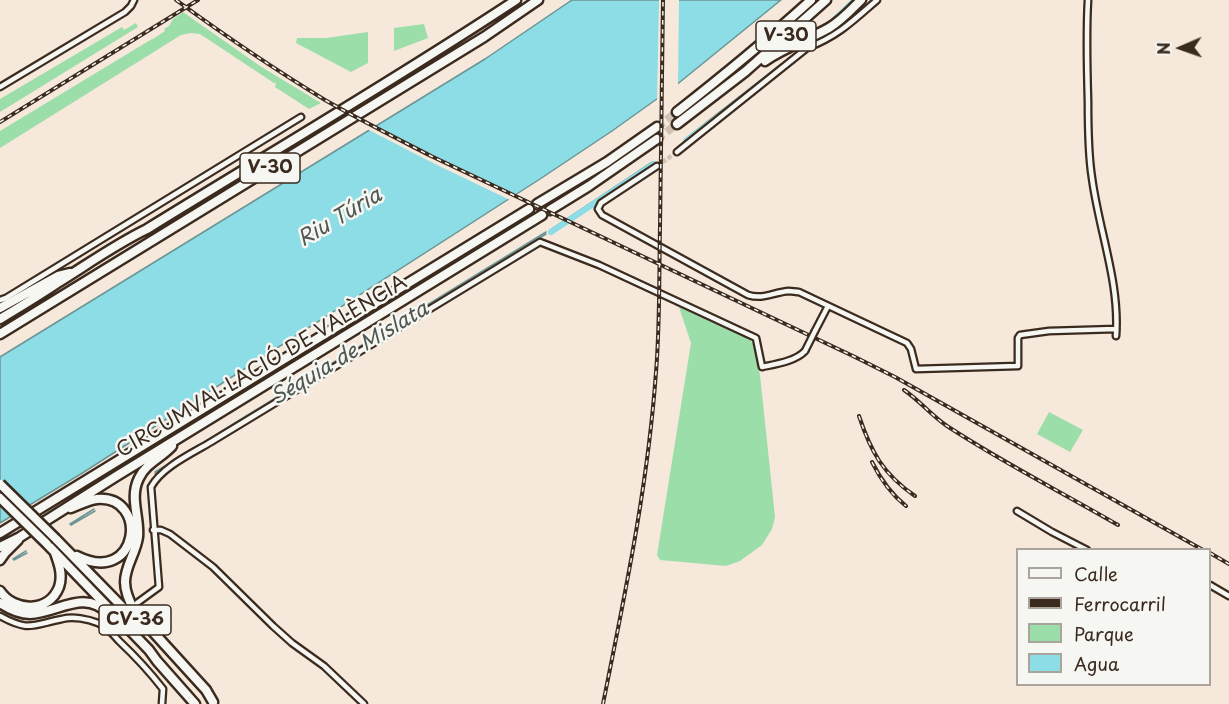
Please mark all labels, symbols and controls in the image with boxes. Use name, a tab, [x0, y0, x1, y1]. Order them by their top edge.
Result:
north arrow	[1151, 18, 1211, 78]
road number: V-30	[756, 21, 816, 51]
text: N	[1151, 42, 1175, 55]
road number: V-30	[240, 153, 300, 183]
water label: Riu Túria	[293, 183, 387, 253]
street label: CIRCUMVAL·LACIÓ DE VALÈNCIA	[112, 271, 412, 463]
water label: Séquia de Mislata	[267, 297, 433, 411]
legend	[1016, 548, 1211, 686]
text: Calle	[1074, 560, 1118, 587]
text: Ferrocarril	[1074, 590, 1166, 617]
road number: CV-36	[99, 605, 171, 635]
text: Parque	[1074, 620, 1134, 647]
text: Agua	[1074, 650, 1119, 677]

